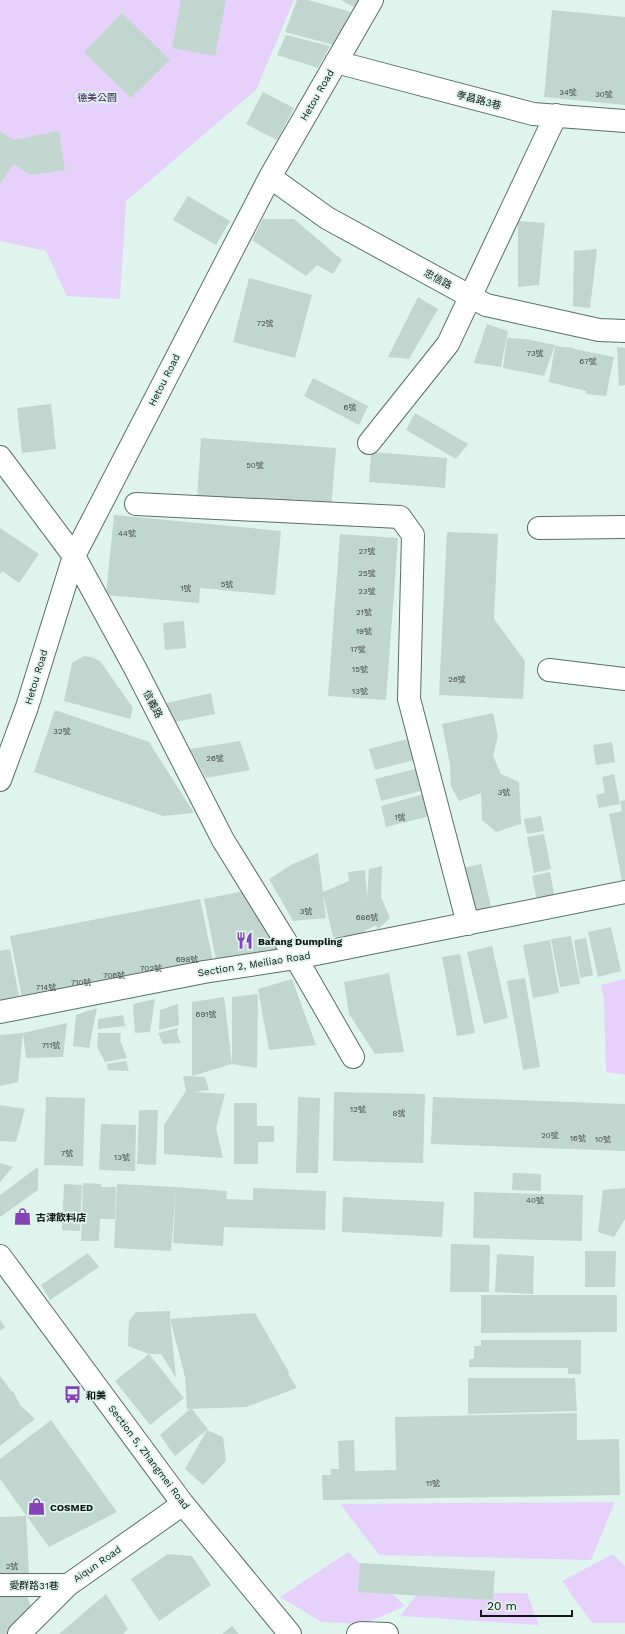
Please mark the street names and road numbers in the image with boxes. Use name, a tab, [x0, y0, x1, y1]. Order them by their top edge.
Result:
street label: Hetou Road	[298, 68, 336, 122]
street label: 孝昌路3巷	[455, 89, 503, 111]
street label: 忠信路	[422, 267, 454, 291]
street label: Hetou Road	[146, 352, 182, 408]
street label: Hetou Road	[22, 648, 50, 706]
street label: 信義路	[141, 688, 165, 720]
street label: Section 2, Meiliao Road	[197, 950, 311, 978]
street label: Section 5, Zhangmei Road	[106, 1403, 192, 1511]
street label: Aiqun Road	[71, 1544, 123, 1584]
street label: 愛群路31巷	[9, 1580, 59, 1591]

